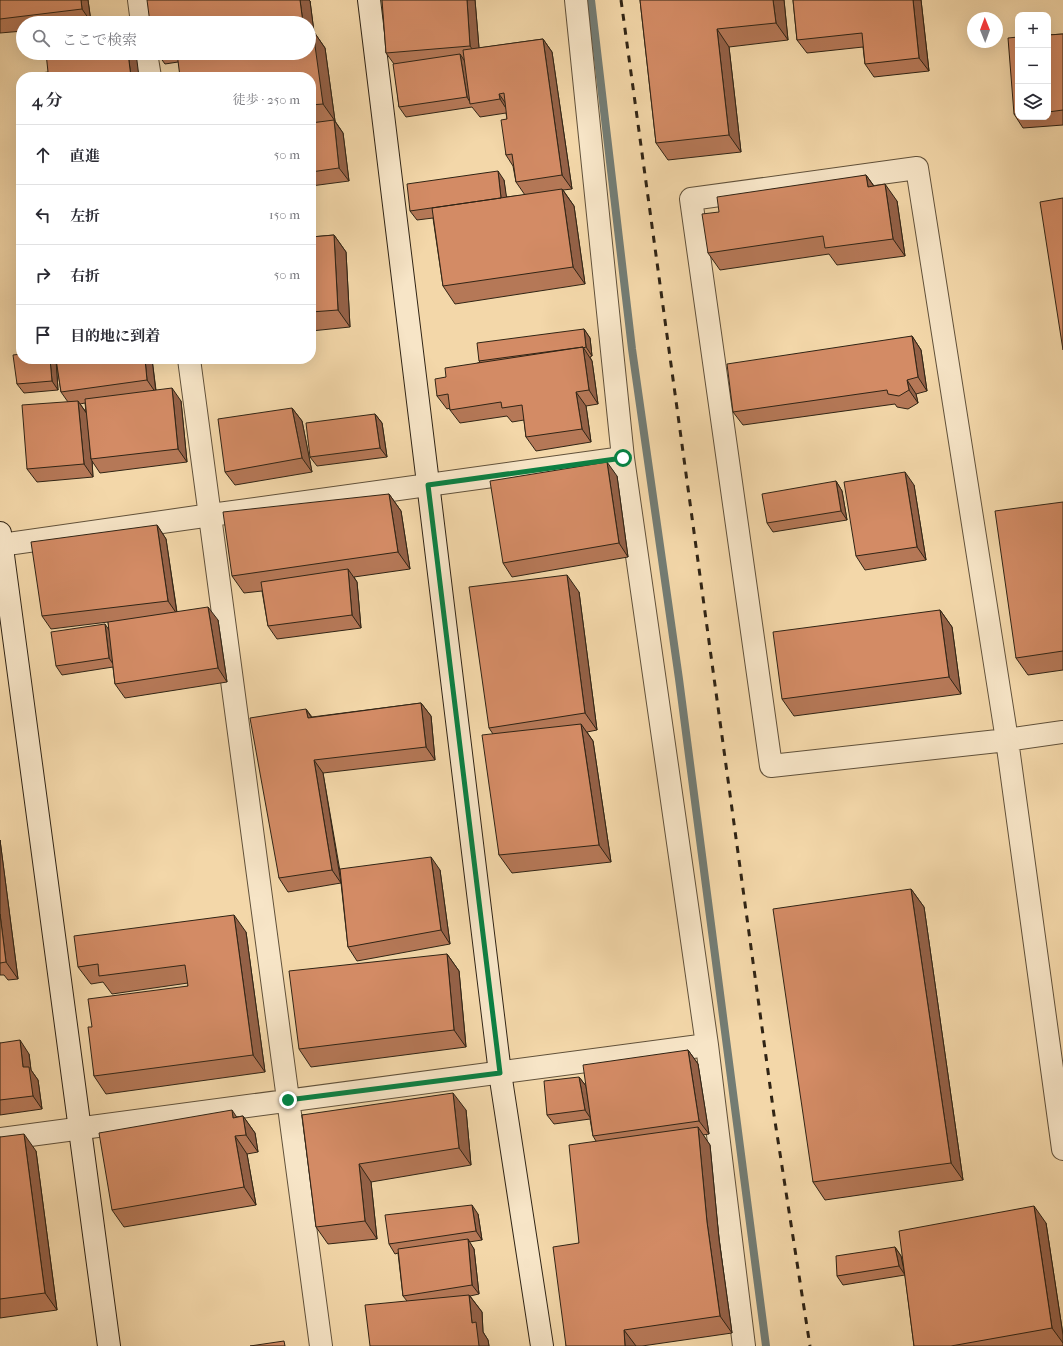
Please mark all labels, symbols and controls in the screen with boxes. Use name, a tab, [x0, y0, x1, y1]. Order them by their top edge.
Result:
north arrow	[967, 12, 1003, 48]
map controls	[1015, 12, 1051, 120]
button: +	[1015, 12, 1051, 48]
search box	[16, 16, 316, 60]
icon: search	[30, 27, 52, 49]
text: ここで検索	[62, 31, 137, 49]
button: −	[1015, 48, 1051, 84]
button: layers	[1015, 84, 1051, 120]
text: 4 分	[32, 90, 63, 110]
text: 徒歩 · 250 m	[233, 92, 300, 107]
icon: ahead	[32, 144, 54, 166]
text: 直進	[70, 147, 100, 165]
text: 50 m	[274, 147, 300, 162]
icon: left	[32, 204, 54, 226]
text: 左折	[70, 207, 100, 225]
text: 150 m	[269, 207, 300, 222]
icon: right	[32, 264, 54, 286]
text: 右折	[70, 267, 100, 285]
text: 50 m	[274, 267, 300, 282]
icon: arrive	[32, 324, 54, 346]
text: 目的地に到着	[70, 327, 160, 345]
route start	[614, 449, 632, 467]
route end	[279, 1091, 297, 1109]

